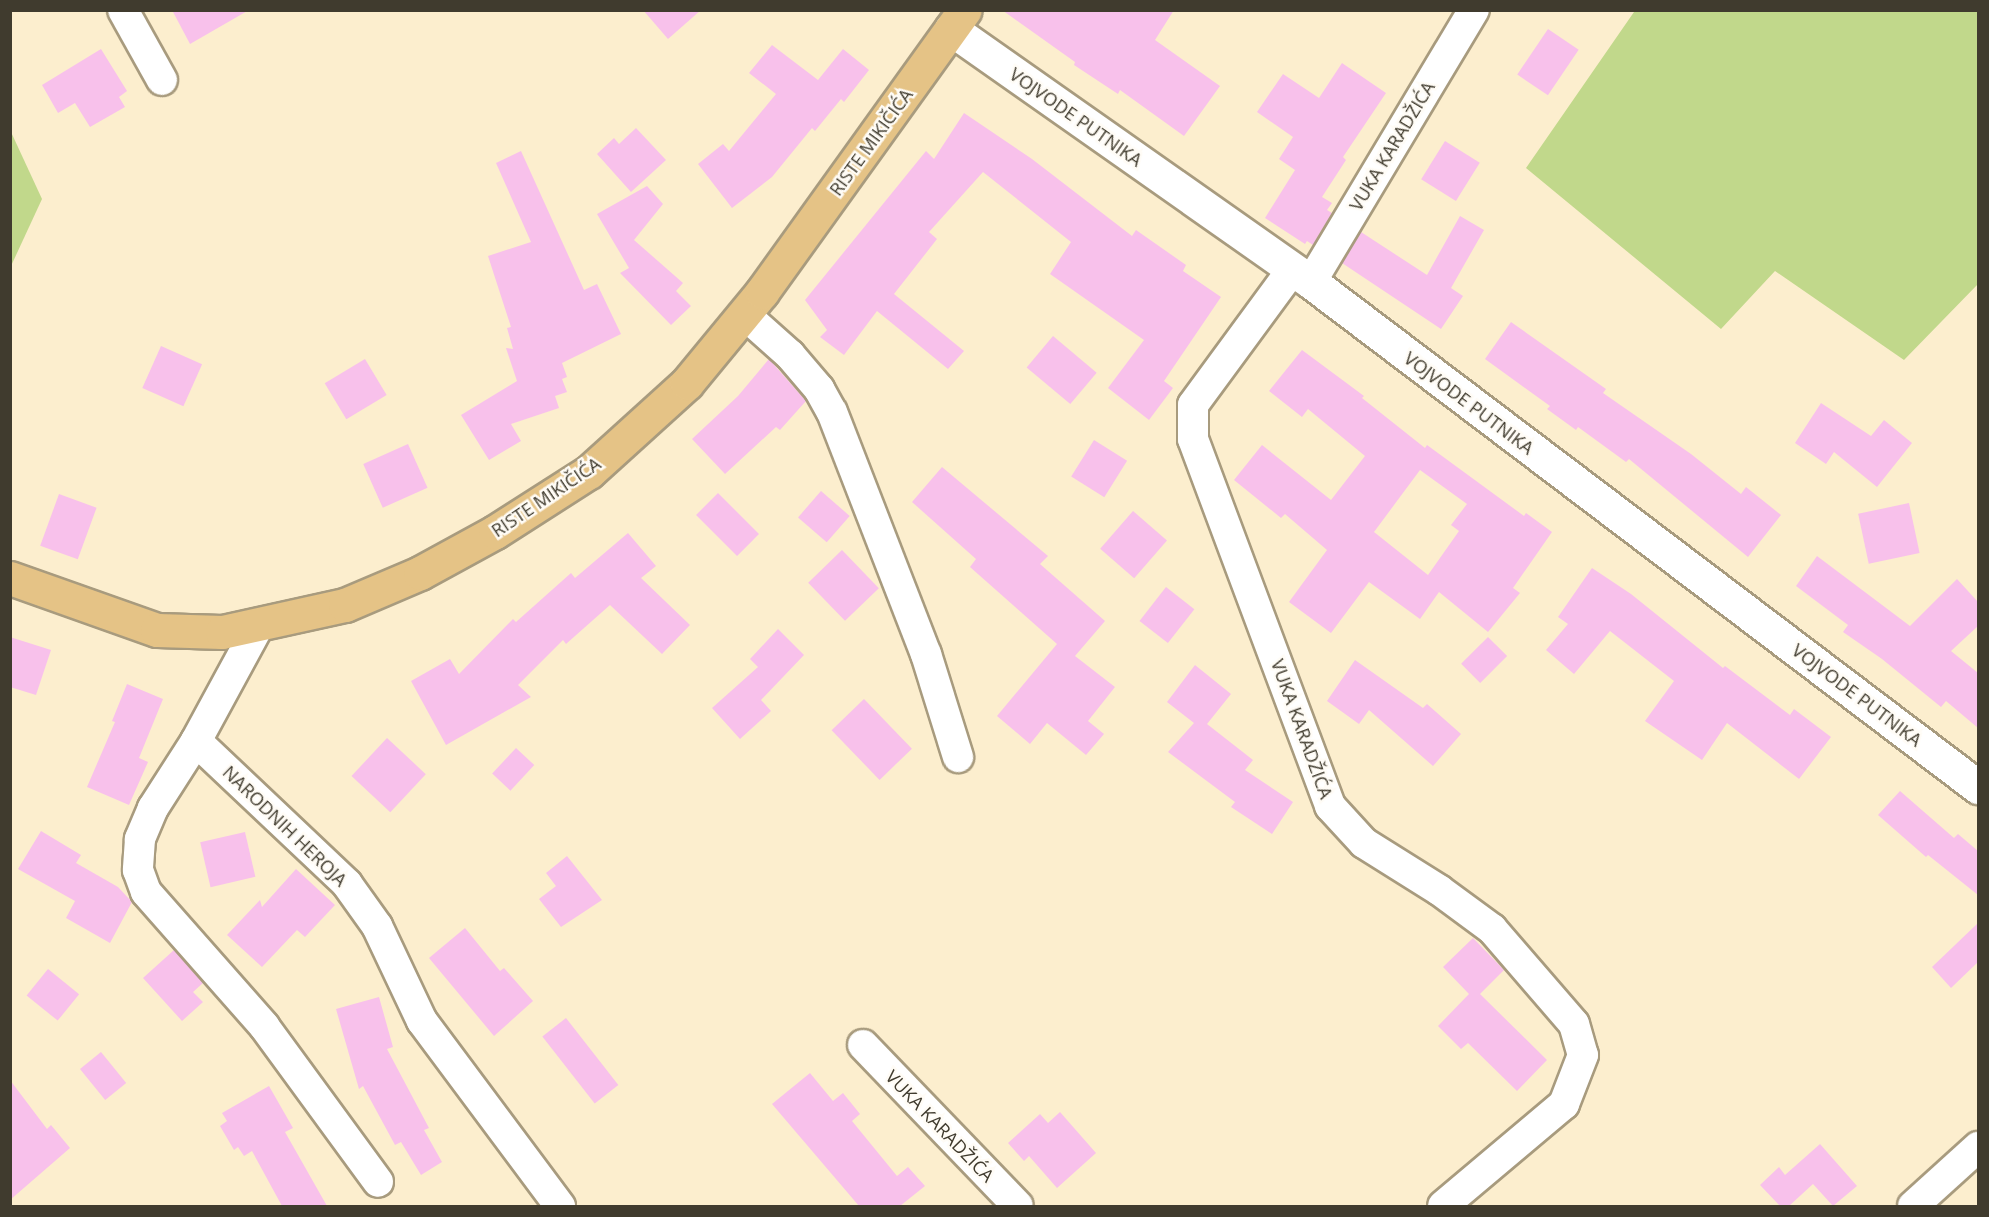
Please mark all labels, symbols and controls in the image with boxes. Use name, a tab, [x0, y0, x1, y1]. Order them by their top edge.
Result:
street label: VOJVODE PUTNIKA	[1006, 63, 1146, 171]
street label: VUKA KARADŽIĆA	[1345, 77, 1439, 215]
street label: RISTE MIKIČIĆA	[825, 84, 917, 200]
street label: VOJVODE PUTNIKA	[1400, 347, 1538, 459]
street label: RISTE MIKIČIĆA	[487, 453, 605, 541]
street label: VOJVODE PUTNIKA	[1788, 639, 1926, 751]
street label: VUKA KARADŽIĆA	[1267, 656, 1337, 802]
street label: NARODNIH HEROJA	[218, 761, 352, 891]
street label: VUKA KARADŽIĆA	[881, 1066, 999, 1186]

